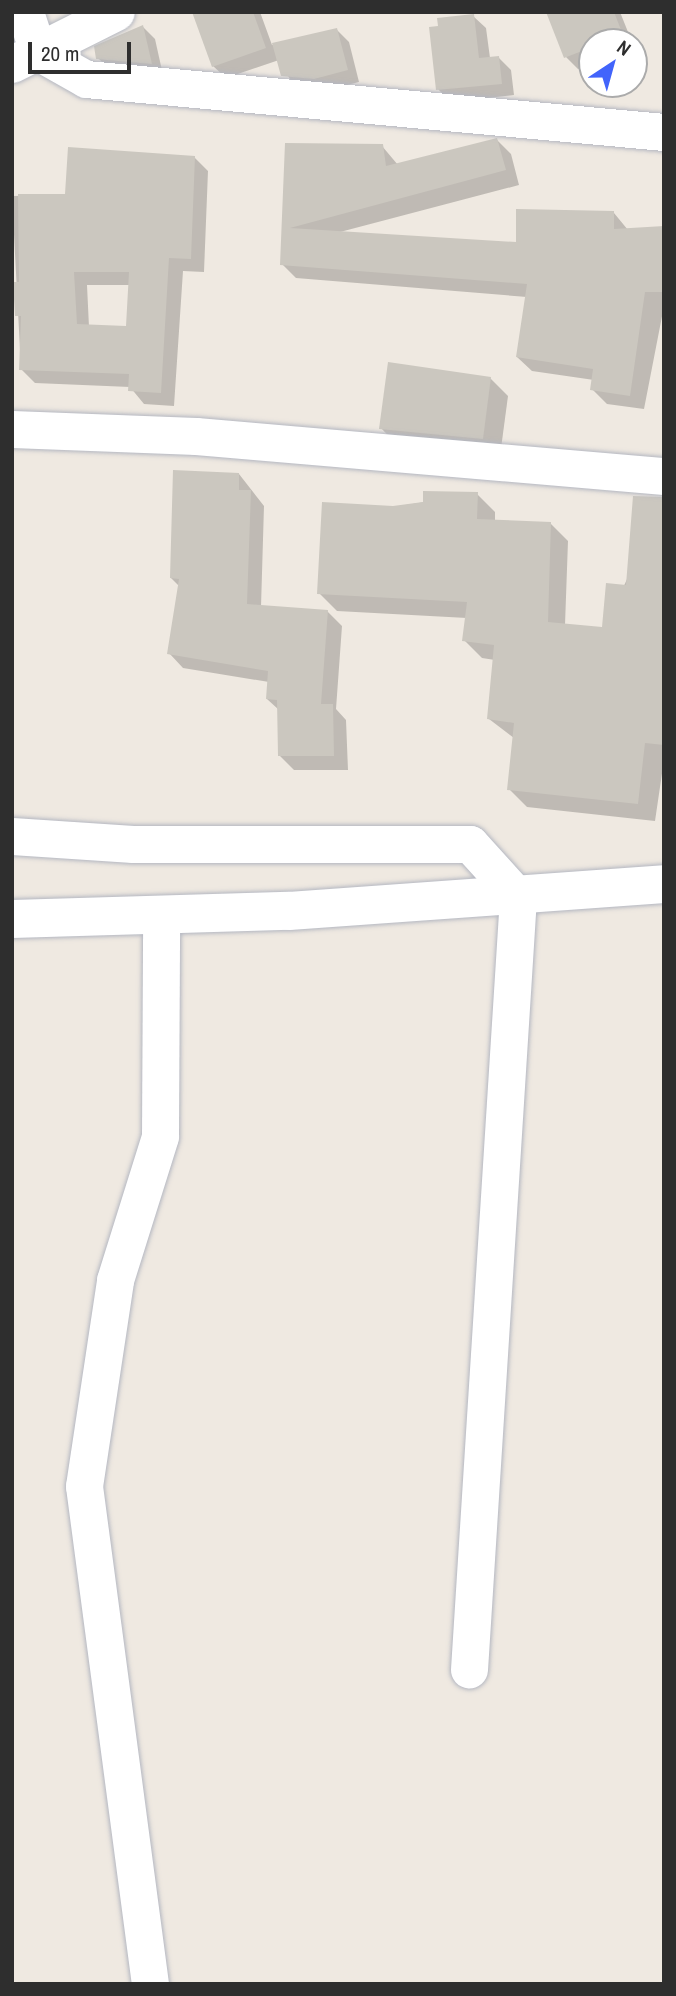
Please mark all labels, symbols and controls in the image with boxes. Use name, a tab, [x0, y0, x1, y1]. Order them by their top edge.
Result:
scale bar	[32, 28, 135, 72]
north arrow	[578, 28, 648, 98]
text: N	[612, 34, 636, 61]
text: 20 m	[41, 39, 79, 68]

